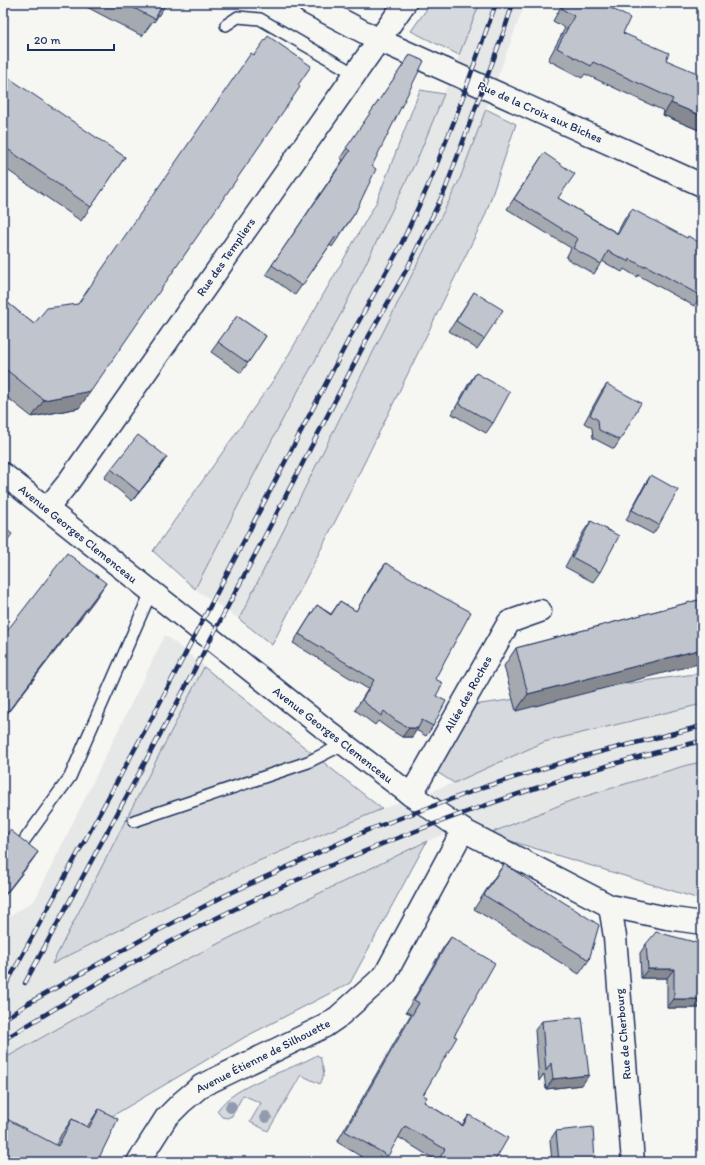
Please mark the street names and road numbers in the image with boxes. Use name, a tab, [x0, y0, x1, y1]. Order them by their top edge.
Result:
street label: Rue de la Croix aux Biches	[475, 78, 605, 146]
street label: Rue des Templiers	[194, 215, 258, 299]
street label: Avenue Georges Clemenceau	[16, 482, 140, 586]
street label: Allée des Roches	[441, 653, 495, 735]
street label: Avenue Georges Clemenceau	[270, 684, 396, 786]
street label: Rue de Cherbourg	[612, 987, 634, 1080]
street label: Avenue Étienne de Silhouette	[194, 1016, 333, 1096]

